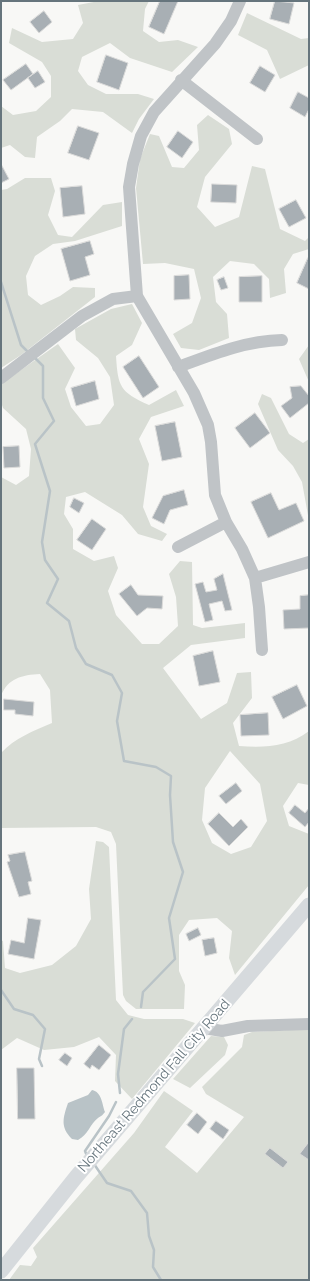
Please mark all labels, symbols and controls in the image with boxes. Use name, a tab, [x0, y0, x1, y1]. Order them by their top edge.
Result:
street label: Northeast Redmond Fall City Road	[74, 996, 234, 1176]

